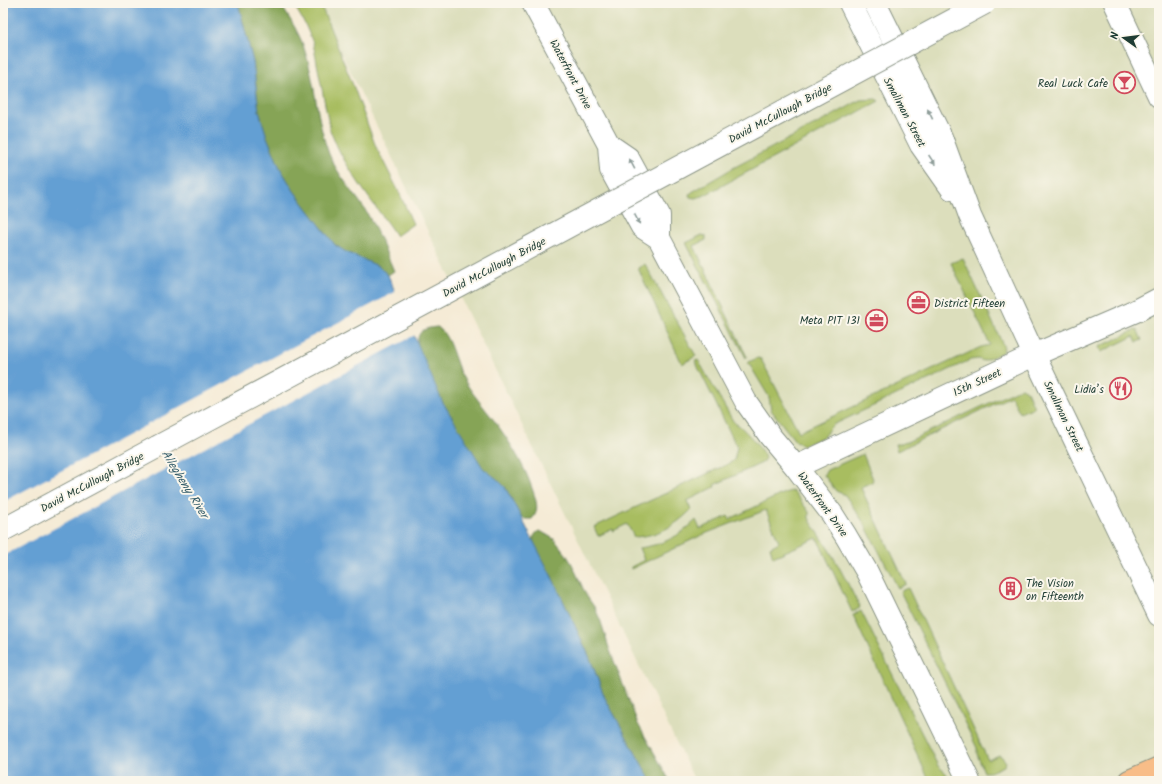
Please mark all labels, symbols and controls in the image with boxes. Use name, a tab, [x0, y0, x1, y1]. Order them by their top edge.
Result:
north arrow	[1104, 18, 1144, 58]
text: N	[1106, 30, 1125, 41]
street label: Waterfront Drive	[544, 36, 596, 113]
bar icon: Real Luck Cafe	[1111, 70, 1137, 96]
street label: Smallman Street	[878, 74, 931, 151]
place label: Real Luck Cafe	[1038, 75, 1108, 93]
street label: David McCullough Bridge	[725, 79, 836, 149]
one-way arrow	[927, 109, 933, 120]
one-way arrow	[928, 154, 936, 165]
one-way arrow	[628, 159, 635, 170]
one-way arrow	[634, 213, 641, 225]
street label: David McCullough Bridge	[439, 233, 550, 303]
office icon: District Fifteen	[906, 290, 932, 316]
place label: District Fifteen	[934, 295, 1005, 313]
office icon: Meta PIT 131	[863, 307, 889, 333]
place label: Meta PIT 131	[800, 312, 860, 330]
street label: 15th Street	[950, 363, 1005, 402]
restaurant icon: Lidia’s	[1107, 376, 1133, 402]
street label: Smallman Street	[1038, 378, 1088, 456]
place label: Lidia’s	[1074, 381, 1104, 399]
water label: Allegheny River	[156, 446, 215, 525]
street label: David McCullough Bridge	[37, 448, 148, 518]
street label: Waterfront Drive	[792, 468, 852, 541]
place label: The Vision on Fifteenth	[1026, 575, 1084, 606]
building icon: The Vision on Fifteenth	[998, 576, 1024, 602]

